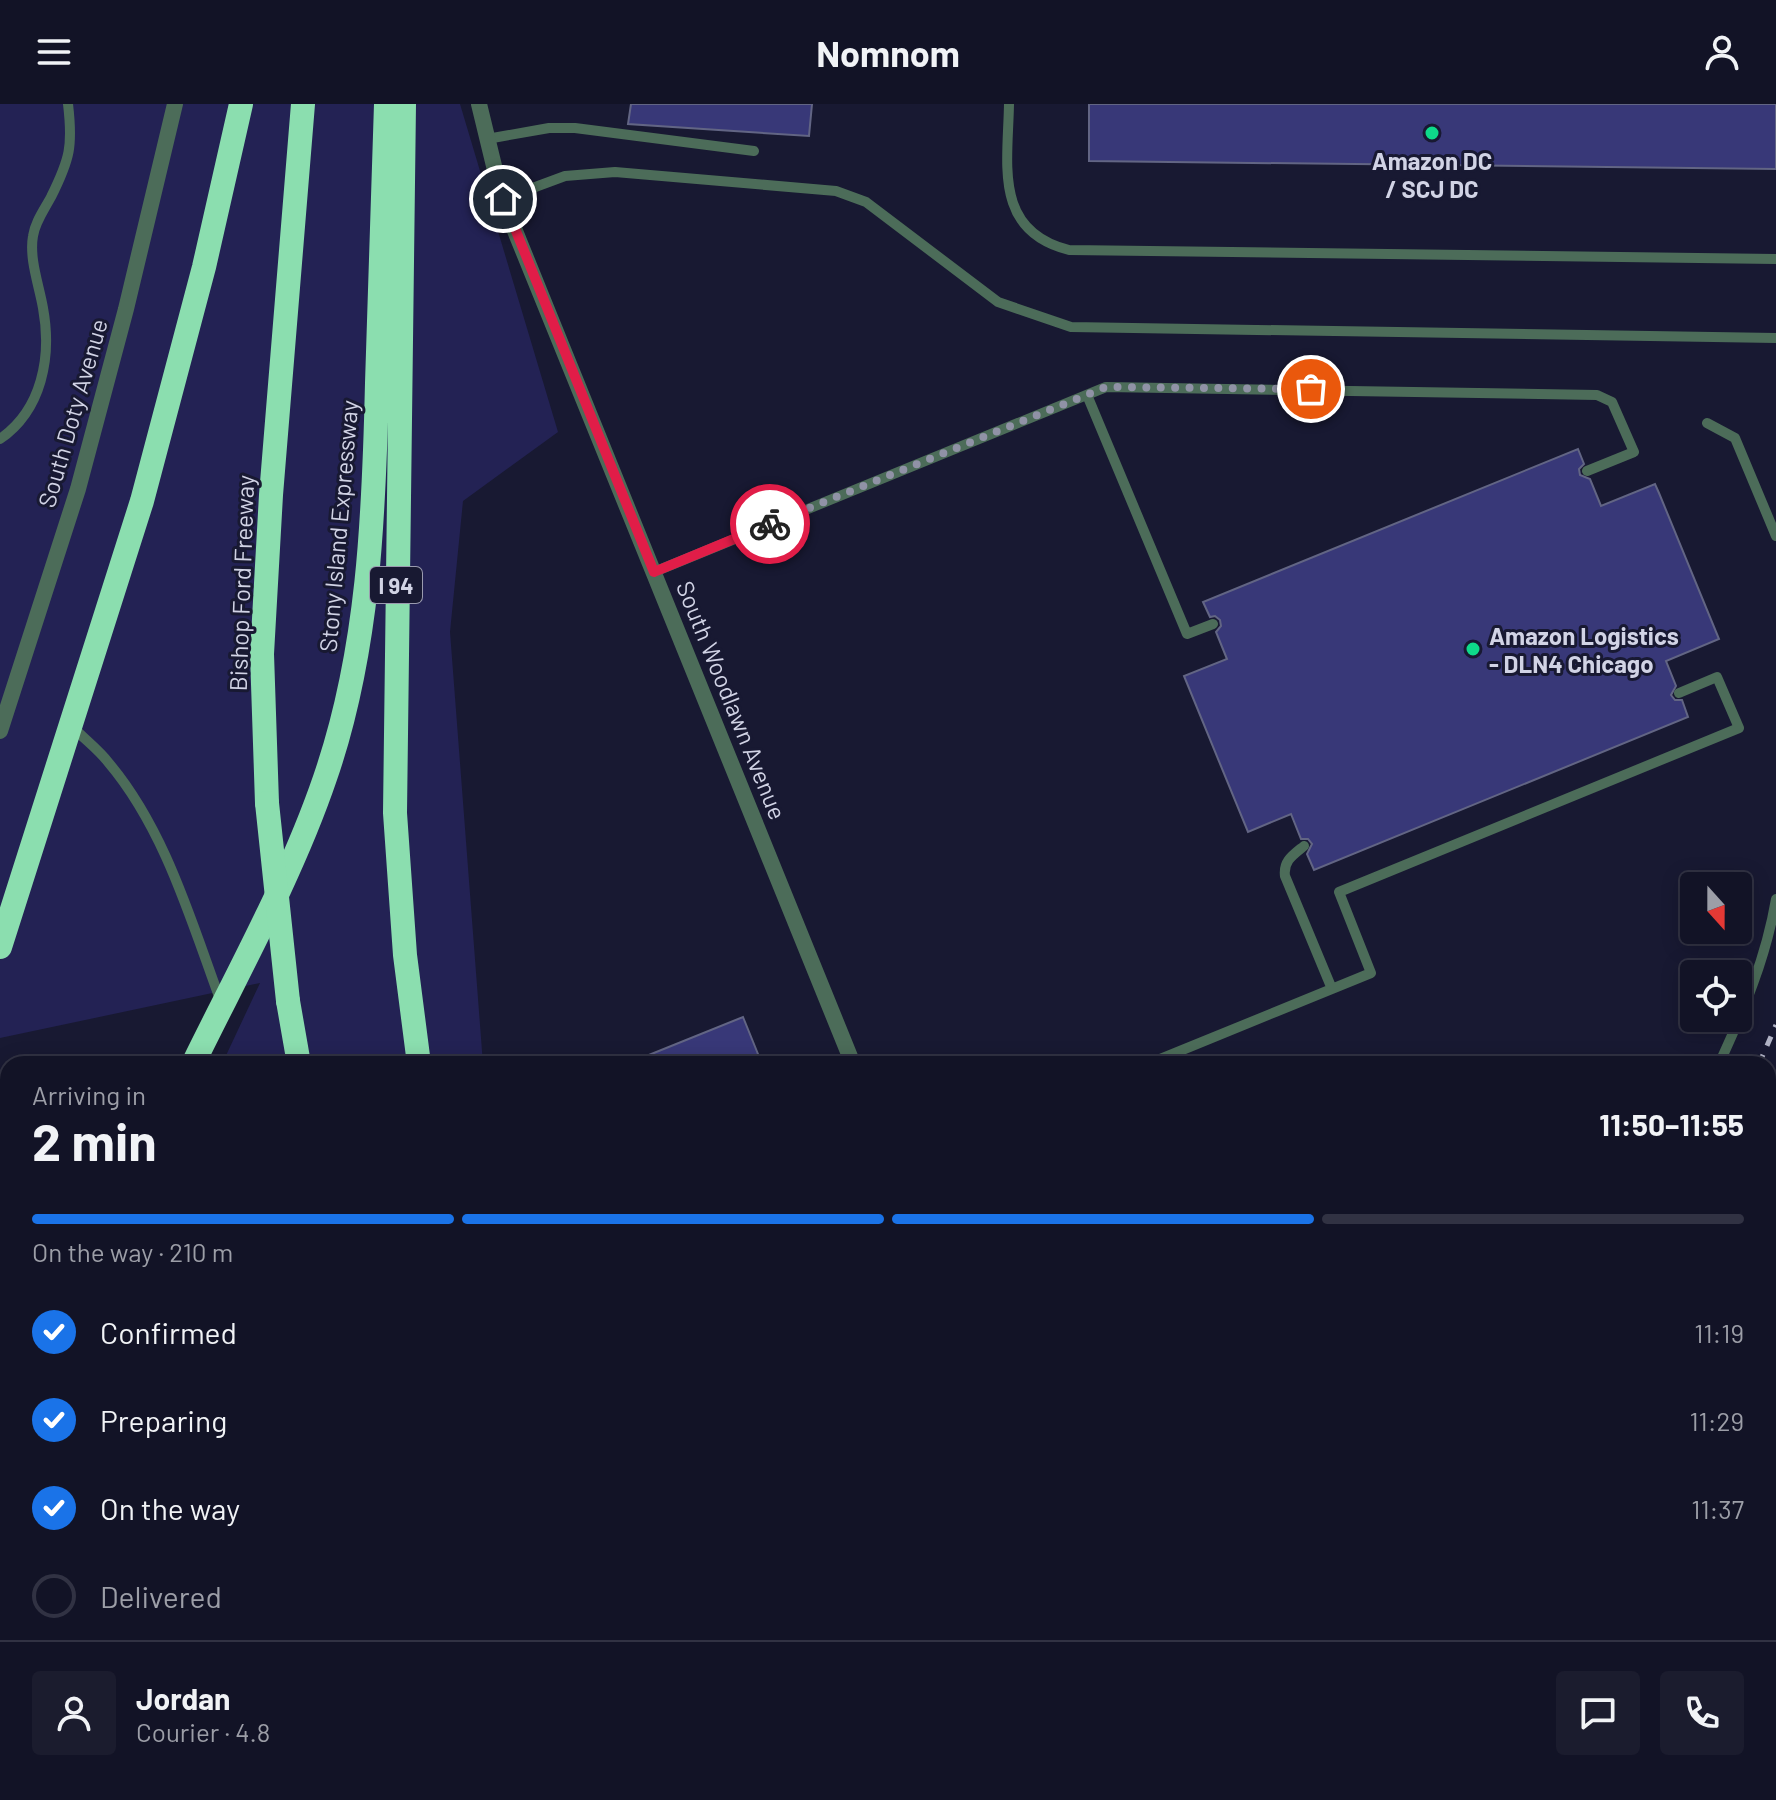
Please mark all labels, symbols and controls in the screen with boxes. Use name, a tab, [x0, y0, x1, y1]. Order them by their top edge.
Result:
icon: menu	[32, 30, 76, 74]
icon: person	[1700, 30, 1744, 74]
text: Nomnom	[816, 31, 960, 74]
marker: Amazon DC / SCJ DC	[1423, 124, 1441, 142]
place label: Amazon DC / SCJ DC	[1372, 146, 1492, 203]
pin	[469, 165, 537, 233]
icon: home	[481, 177, 525, 221]
street label: South Doty Avenue	[31, 315, 113, 511]
pin	[1277, 355, 1345, 423]
icon: bag	[1289, 367, 1333, 411]
street label: Stony Island Expressway	[313, 399, 363, 653]
street label: Bishop Ford Freeway	[223, 474, 259, 692]
courier	[730, 484, 810, 564]
icon: bike	[748, 502, 792, 546]
road number: I 94	[370, 567, 422, 603]
street label: South Woodlawn Avenue	[671, 577, 793, 823]
place label: Amazon Logistics - DLN4 Chicago	[1489, 621, 1679, 678]
marker: Amazon Logistics - DLN4 Chicago	[1464, 640, 1482, 658]
north arrow	[1680, 872, 1752, 944]
map controls	[1680, 872, 1752, 1032]
button: locate	[1680, 960, 1752, 1032]
text: Arriving in	[32, 1079, 146, 1110]
text: 11:50–11:55	[1599, 1106, 1744, 1142]
text: 2 min	[32, 1109, 157, 1171]
text: On the way · 210 m	[32, 1236, 233, 1267]
icon: check	[32, 1310, 76, 1354]
text: Confirmed	[100, 1314, 237, 1350]
text: 11:19	[1694, 1317, 1744, 1348]
icon: check	[32, 1398, 76, 1442]
text: Preparing	[100, 1402, 227, 1438]
text: 11:29	[1689, 1405, 1744, 1436]
icon: check	[32, 1486, 76, 1530]
text: On the way	[100, 1490, 240, 1526]
text: 11:37	[1691, 1493, 1744, 1524]
text: Delivered	[100, 1578, 222, 1614]
button: person	[32, 1671, 116, 1755]
button: chat	[1556, 1671, 1640, 1755]
button: phone	[1660, 1671, 1744, 1755]
text: Jordan	[136, 1680, 231, 1716]
text: Courier · 4.8	[136, 1716, 270, 1747]

